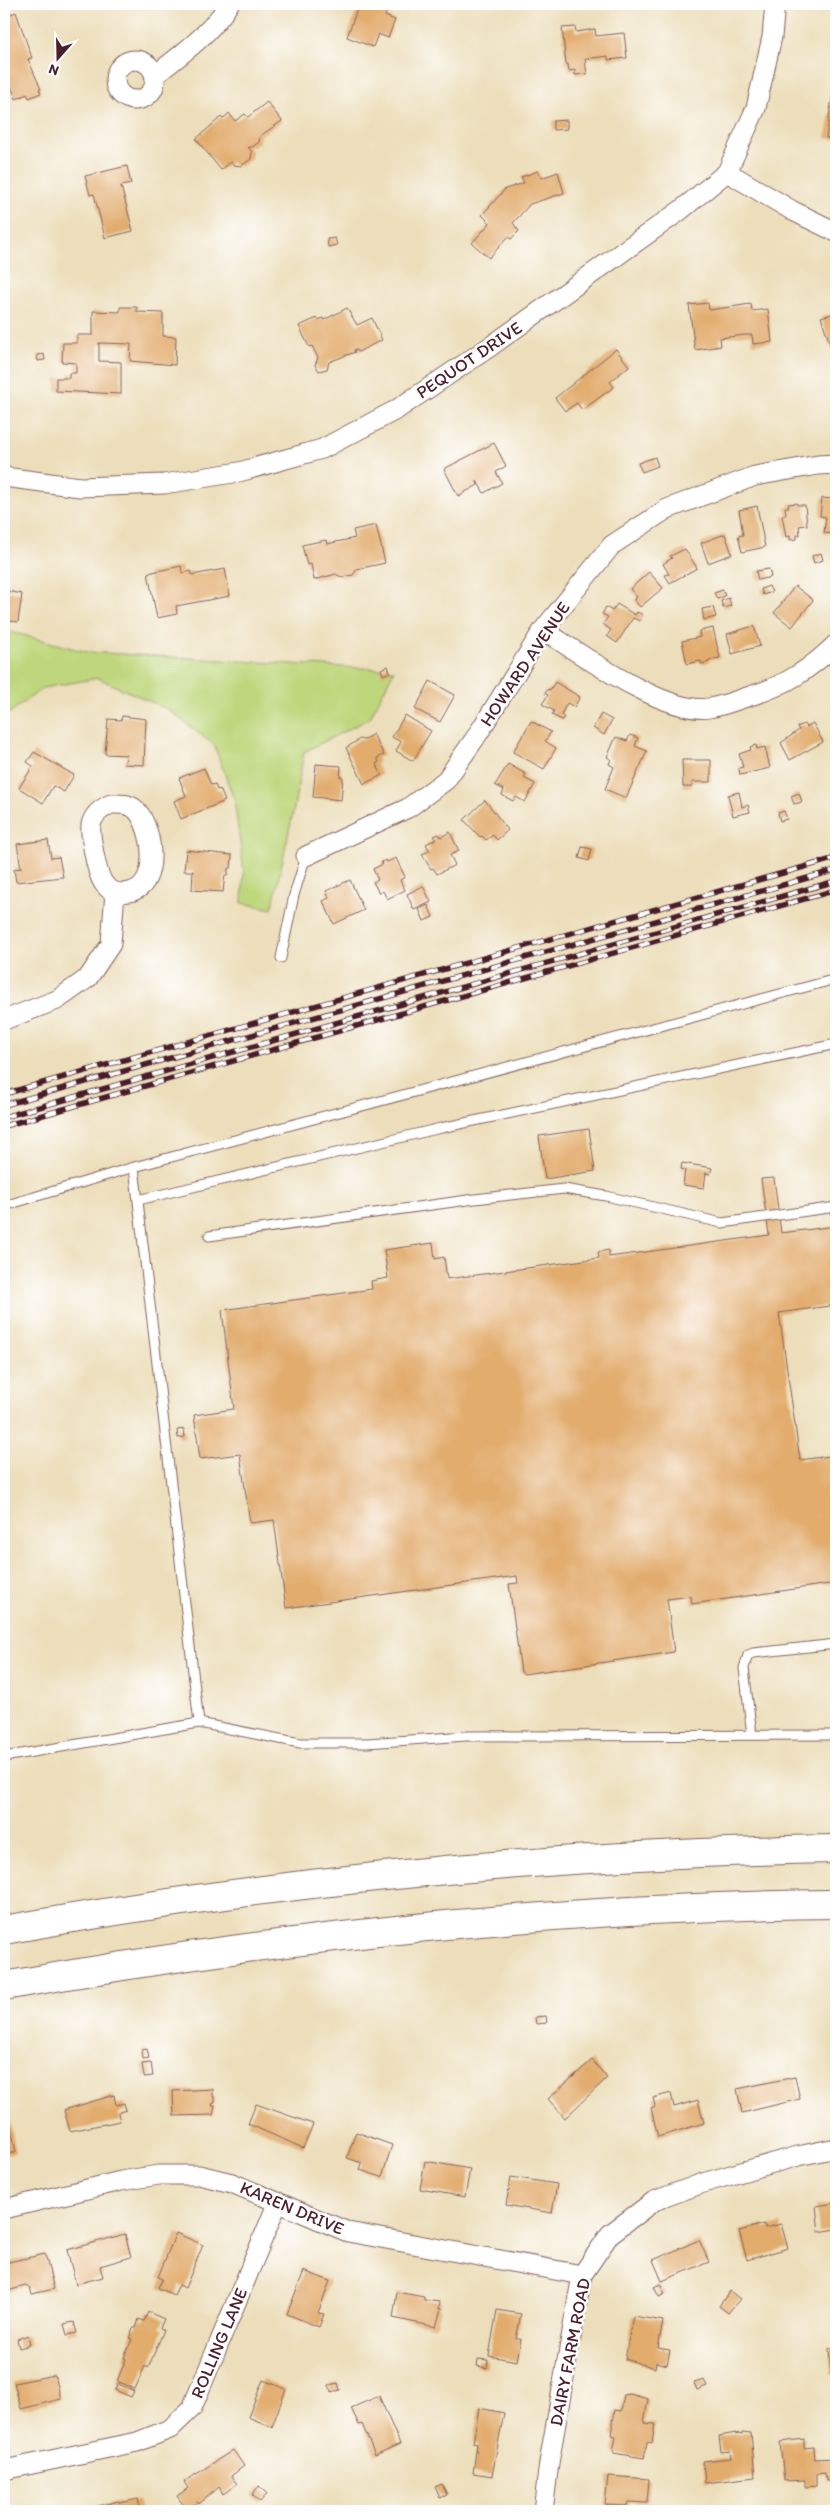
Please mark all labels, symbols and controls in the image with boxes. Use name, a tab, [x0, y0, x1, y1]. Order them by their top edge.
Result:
north arrow	[32, 32, 82, 82]
text: N	[46, 60, 61, 79]
street label: PEQUOT DRIVE	[412, 317, 526, 403]
street label: HOWARD AVENUE	[475, 597, 575, 731]
street label: KAREN DRIVE	[237, 2176, 347, 2240]
street label: DAIRY FARM ROAD	[545, 2276, 595, 2428]
street label: ROLLING LANE	[186, 2284, 252, 2402]

